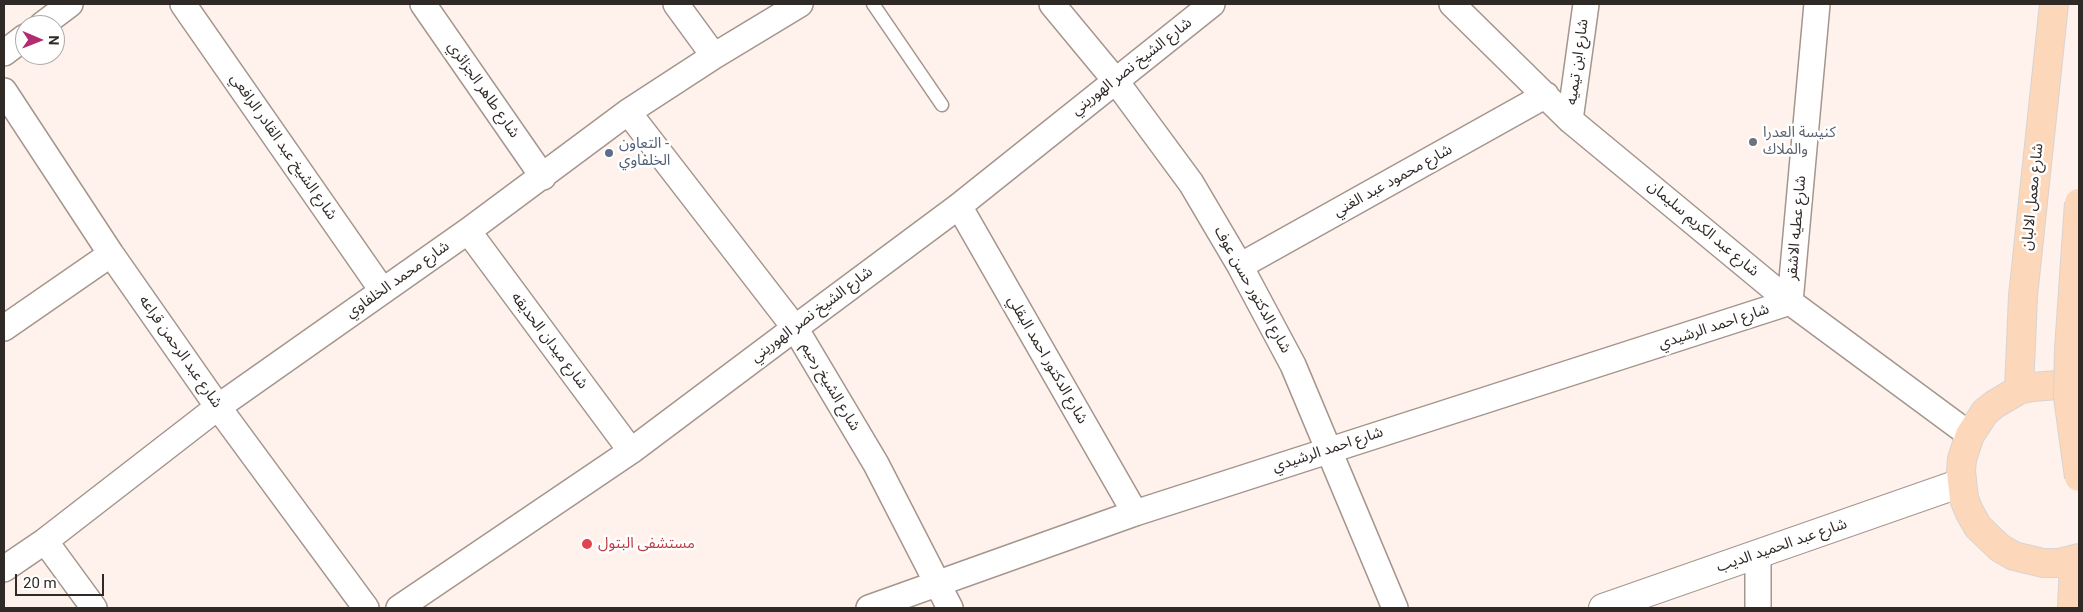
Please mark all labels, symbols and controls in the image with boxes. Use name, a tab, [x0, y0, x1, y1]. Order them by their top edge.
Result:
street label: شارع الشيخ نصر الهوريني	[1068, 14, 1196, 120]
north arrow	[15, 15, 65, 65]
street label: شارع ابن تيميه	[1563, 18, 1593, 106]
text: N	[46, 35, 62, 45]
street label: شارع طاهر الجزائري	[443, 38, 523, 142]
street label: شارع الشيخ عبد القادر الرافعي	[226, 70, 340, 224]
place label: كنيسة العدرا والملاك	[1763, 124, 1836, 159]
place label: التعاون - الخلفاوي	[619, 135, 670, 170]
marker: كنيسة العدرا والملاك	[1747, 136, 1759, 148]
street label: شارع محمود عبد الغني	[1331, 141, 1455, 221]
street label: شارع معمل الالبان	[2018, 142, 2048, 252]
marker: التعاون - الخلفاوي	[603, 147, 615, 159]
street label: شارع عطيه الاشقر	[1783, 175, 1811, 281]
street label: شارع عبد الكريم سليمان	[1644, 177, 1762, 281]
street label: شارع الدكتور حسن عوف	[1210, 223, 1294, 357]
street label: شارع محمد الخلفاوي	[343, 238, 453, 322]
street label: شارع الشيخ نصر الهوريني	[747, 263, 877, 367]
street label: شارع ميدان الحديقه	[507, 289, 591, 393]
street label: شارع عبد الرحمن قراعه	[134, 292, 226, 412]
street label: شارع الدكتور احمد البقلي	[1003, 293, 1091, 427]
street label: شارع احمد الرشيدي	[1656, 301, 1772, 353]
street label: شارع الشيخ رحيم	[797, 340, 863, 434]
street label: شارع احمد الرشيدي	[1270, 424, 1386, 476]
street label: شارع عبد الحميد الديب	[1714, 515, 1850, 577]
place label: مستشفى البتول	[598, 535, 695, 553]
marker: مستشفى البتول	[580, 537, 594, 551]
scale bar	[18, 564, 106, 596]
text: 20 m	[23, 574, 57, 592]

